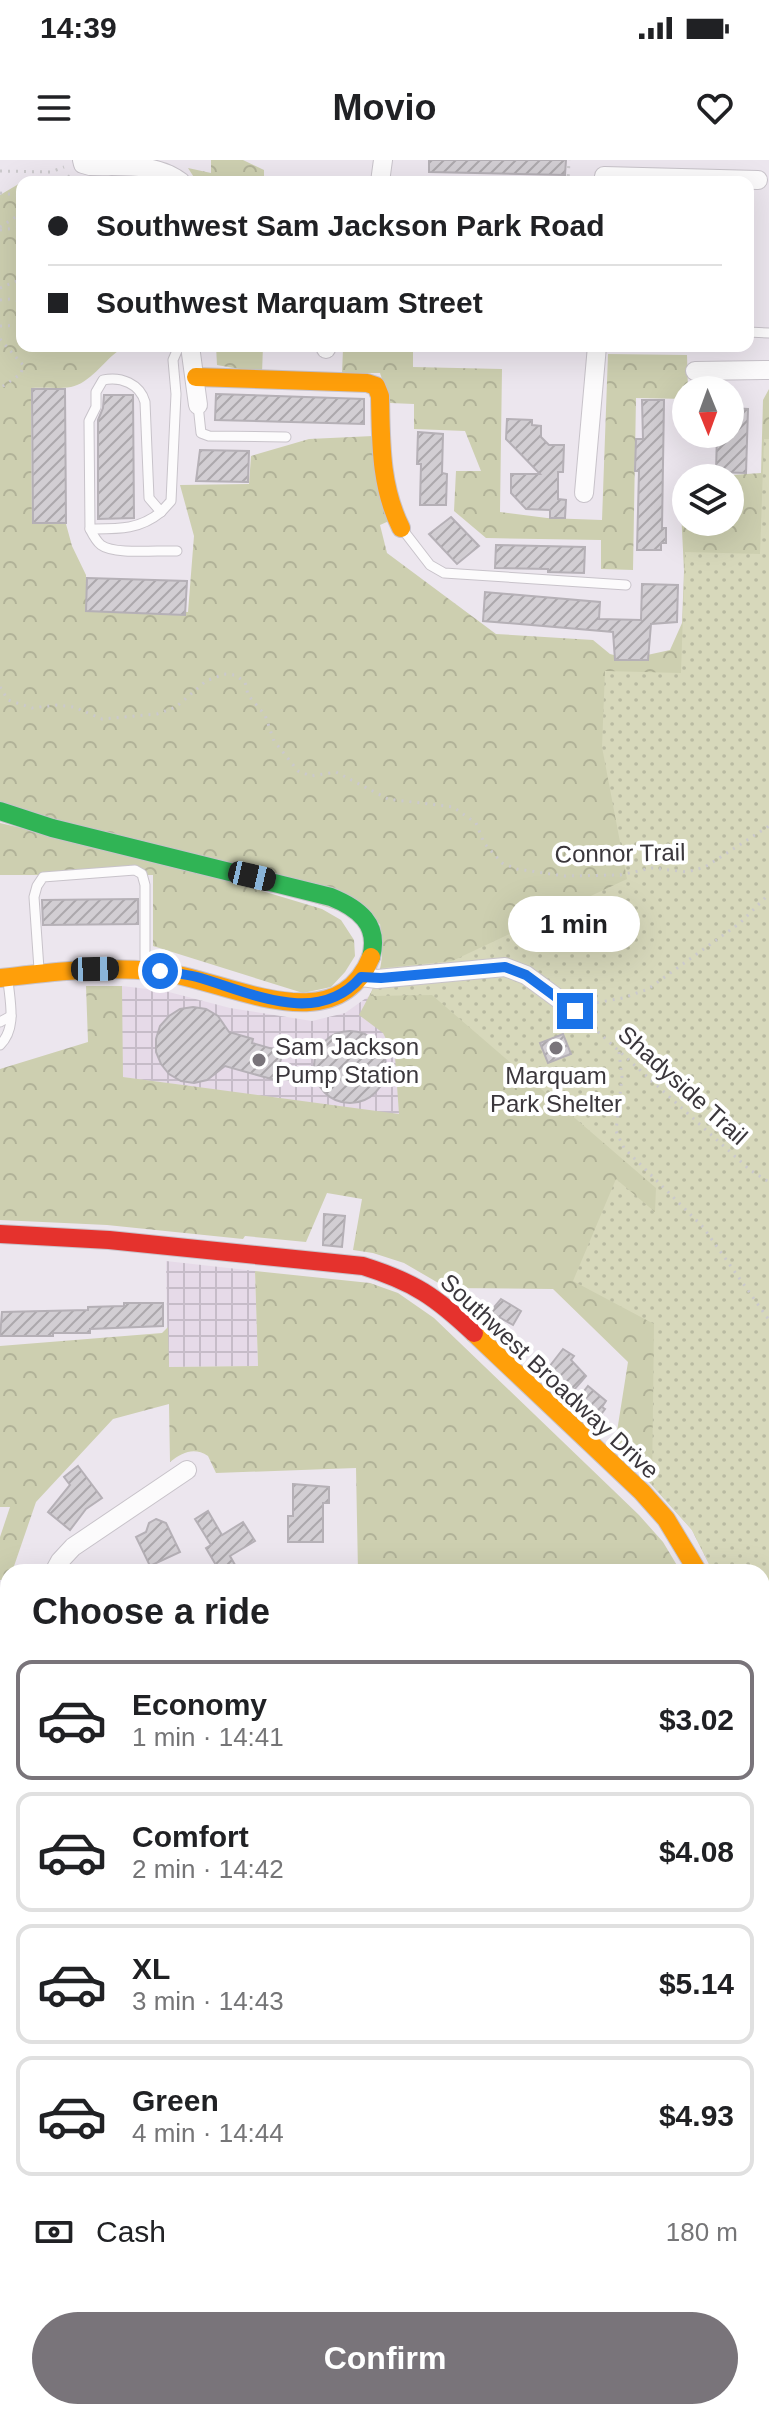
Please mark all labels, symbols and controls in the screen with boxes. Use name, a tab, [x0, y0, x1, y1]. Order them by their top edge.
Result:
text: 14:39	[40, 11, 117, 44]
icon: menu	[32, 86, 76, 130]
icon: heart	[693, 86, 737, 130]
text: Movio	[333, 87, 437, 128]
text: Southwest Sam Jackson Park Road	[96, 209, 605, 242]
text: Southwest Marquam Street	[96, 286, 483, 319]
north arrow	[672, 376, 744, 448]
map controls	[672, 376, 744, 536]
button: layers	[672, 464, 744, 536]
street label: Connor Trail	[554, 838, 686, 868]
car	[226, 859, 278, 893]
callout: 1 min	[509, 895, 641, 951]
text: 1 min	[540, 909, 608, 939]
route start	[142, 953, 178, 989]
car	[71, 957, 119, 981]
route end	[557, 993, 593, 1029]
street label: Shadyside Trail	[613, 1020, 753, 1150]
place label: Sam Jackson Pump Station	[275, 1033, 419, 1088]
marker: Marquam Park Shelter	[547, 1039, 565, 1057]
marker: Sam Jackson Pump Station	[250, 1051, 268, 1069]
place label: Marquam Park Shelter	[490, 1062, 622, 1117]
street label: Southwest Broadway Drive	[435, 1268, 665, 1484]
text: Choose a ride	[32, 1591, 270, 1632]
icon: car	[36, 1684, 108, 1756]
text: Economy	[132, 1688, 267, 1721]
text: $3.02	[659, 1703, 734, 1736]
text: 1 min · 14:41	[132, 1722, 284, 1752]
icon: car	[36, 1816, 108, 1888]
text: Comfort	[132, 1820, 249, 1853]
text: $4.08	[659, 1835, 734, 1868]
text: 2 min · 14:42	[132, 1854, 284, 1884]
icon: car	[36, 1948, 108, 2020]
text: XL	[132, 1952, 170, 1985]
text: $5.14	[659, 1967, 734, 2000]
text: 3 min · 14:43	[132, 1986, 284, 2016]
icon: car	[36, 2080, 108, 2152]
text: Green	[132, 2084, 219, 2117]
text: $4.93	[659, 2099, 734, 2132]
text: 4 min · 14:44	[132, 2118, 284, 2148]
icon: cash	[32, 2210, 76, 2254]
text: Cash	[96, 2215, 166, 2248]
text: 180 m	[666, 2217, 738, 2247]
button: Confirm	[32, 2312, 738, 2404]

